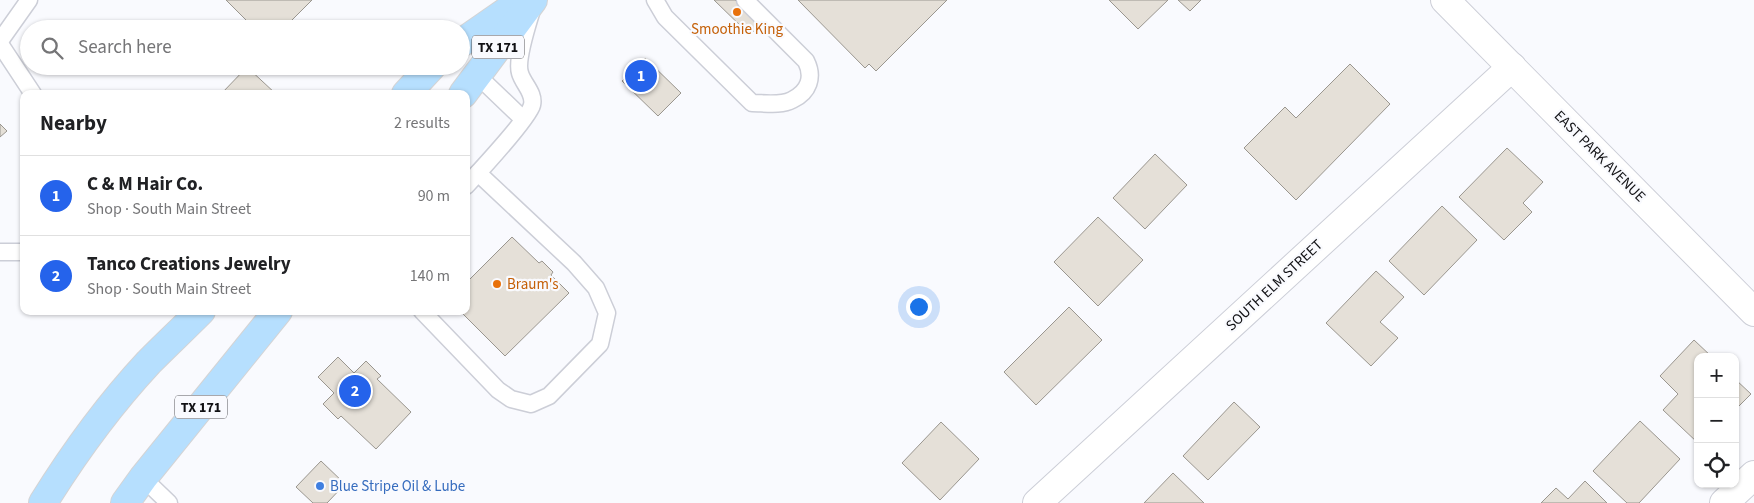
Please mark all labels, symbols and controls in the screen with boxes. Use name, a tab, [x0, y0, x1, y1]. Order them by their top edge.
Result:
marker: Smoothie King	[731, 6, 743, 18]
place label: Smoothie King	[691, 19, 783, 40]
search box	[20, 20, 470, 75]
icon: search	[38, 34, 66, 62]
text: Search here	[78, 34, 172, 61]
road number: TX 171	[472, 36, 524, 58]
pin: 1	[625, 57, 657, 95]
street label: EAST PARK AVENUE	[1549, 106, 1650, 207]
text: Nearby	[40, 108, 107, 138]
text: 2 results	[394, 112, 450, 134]
text: C & M Hair Co.	[87, 171, 203, 198]
text: 1	[52, 185, 60, 207]
text: 90 m	[418, 185, 450, 207]
text: Shop · South Main Street	[87, 198, 251, 220]
street label: SOUTH ELM STREET	[1221, 235, 1327, 336]
text: Tanco Creations Jewelry	[87, 251, 291, 278]
text: 2	[52, 265, 60, 287]
text: 140 m	[410, 265, 450, 287]
place label: Braum's	[507, 274, 559, 295]
text: Shop · South Main Street	[87, 278, 251, 300]
marker: Braum's	[491, 278, 503, 290]
your location	[906, 294, 932, 320]
map controls	[1694, 353, 1739, 488]
button: +	[1694, 353, 1739, 398]
pin: 2	[339, 372, 371, 410]
road number: TX 171	[175, 396, 227, 418]
button: −	[1694, 398, 1739, 443]
button: locate	[1694, 443, 1739, 488]
place label: Blue Stripe Oil & Lube	[330, 476, 465, 497]
marker: Blue Stripe Oil & Lube	[314, 480, 326, 492]

